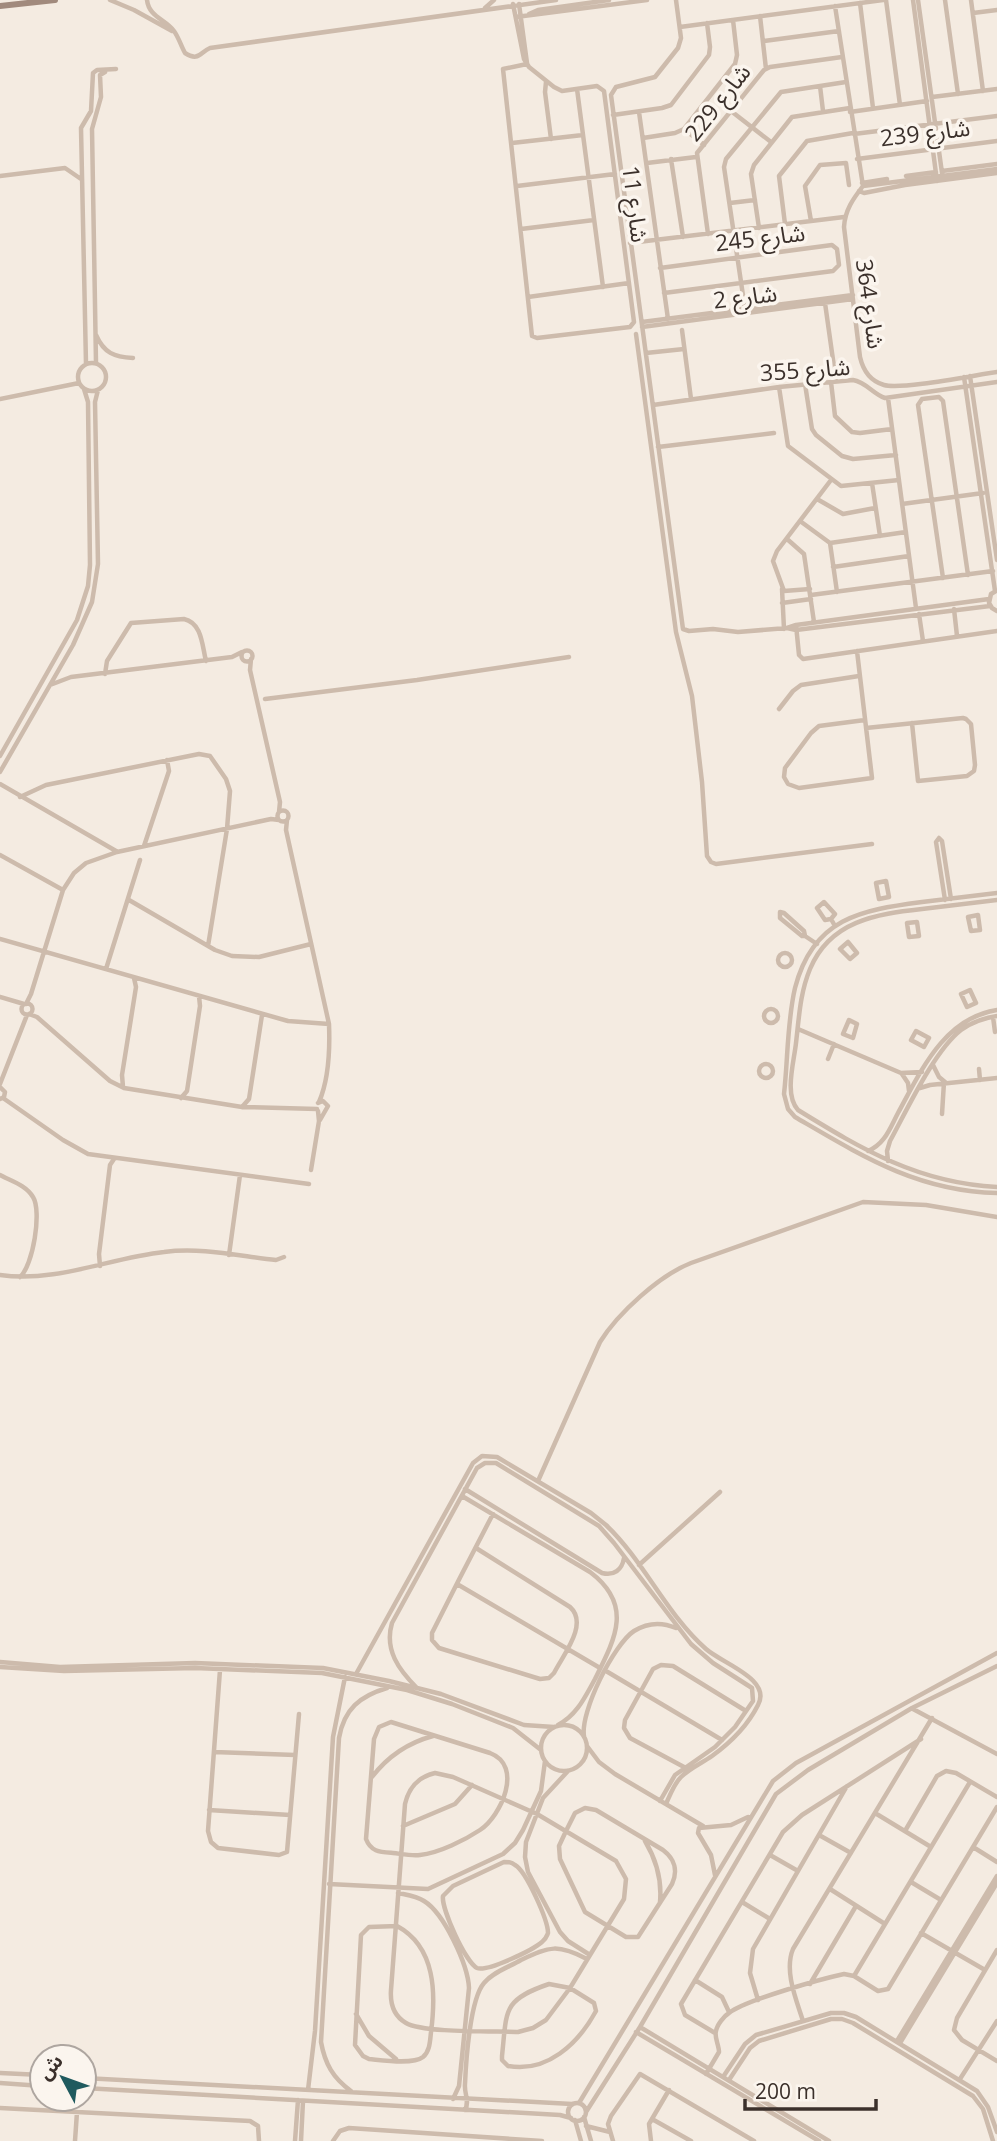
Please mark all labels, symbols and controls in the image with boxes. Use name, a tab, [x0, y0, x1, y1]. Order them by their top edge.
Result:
street label: شارع 229	[677, 57, 759, 149]
street label: شارع 239	[878, 111, 972, 155]
street label: شارع 11	[613, 164, 657, 244]
street label: شارع 245	[713, 216, 807, 260]
street label: شارع 364	[847, 257, 893, 351]
street label: شارع 2	[711, 276, 779, 318]
street label: شارع 355	[759, 350, 851, 390]
north arrow	[28, 2043, 98, 2113]
text: ش	[32, 2048, 69, 2085]
scale bar	[745, 2068, 876, 2112]
text: 200 m	[755, 2077, 816, 2105]

